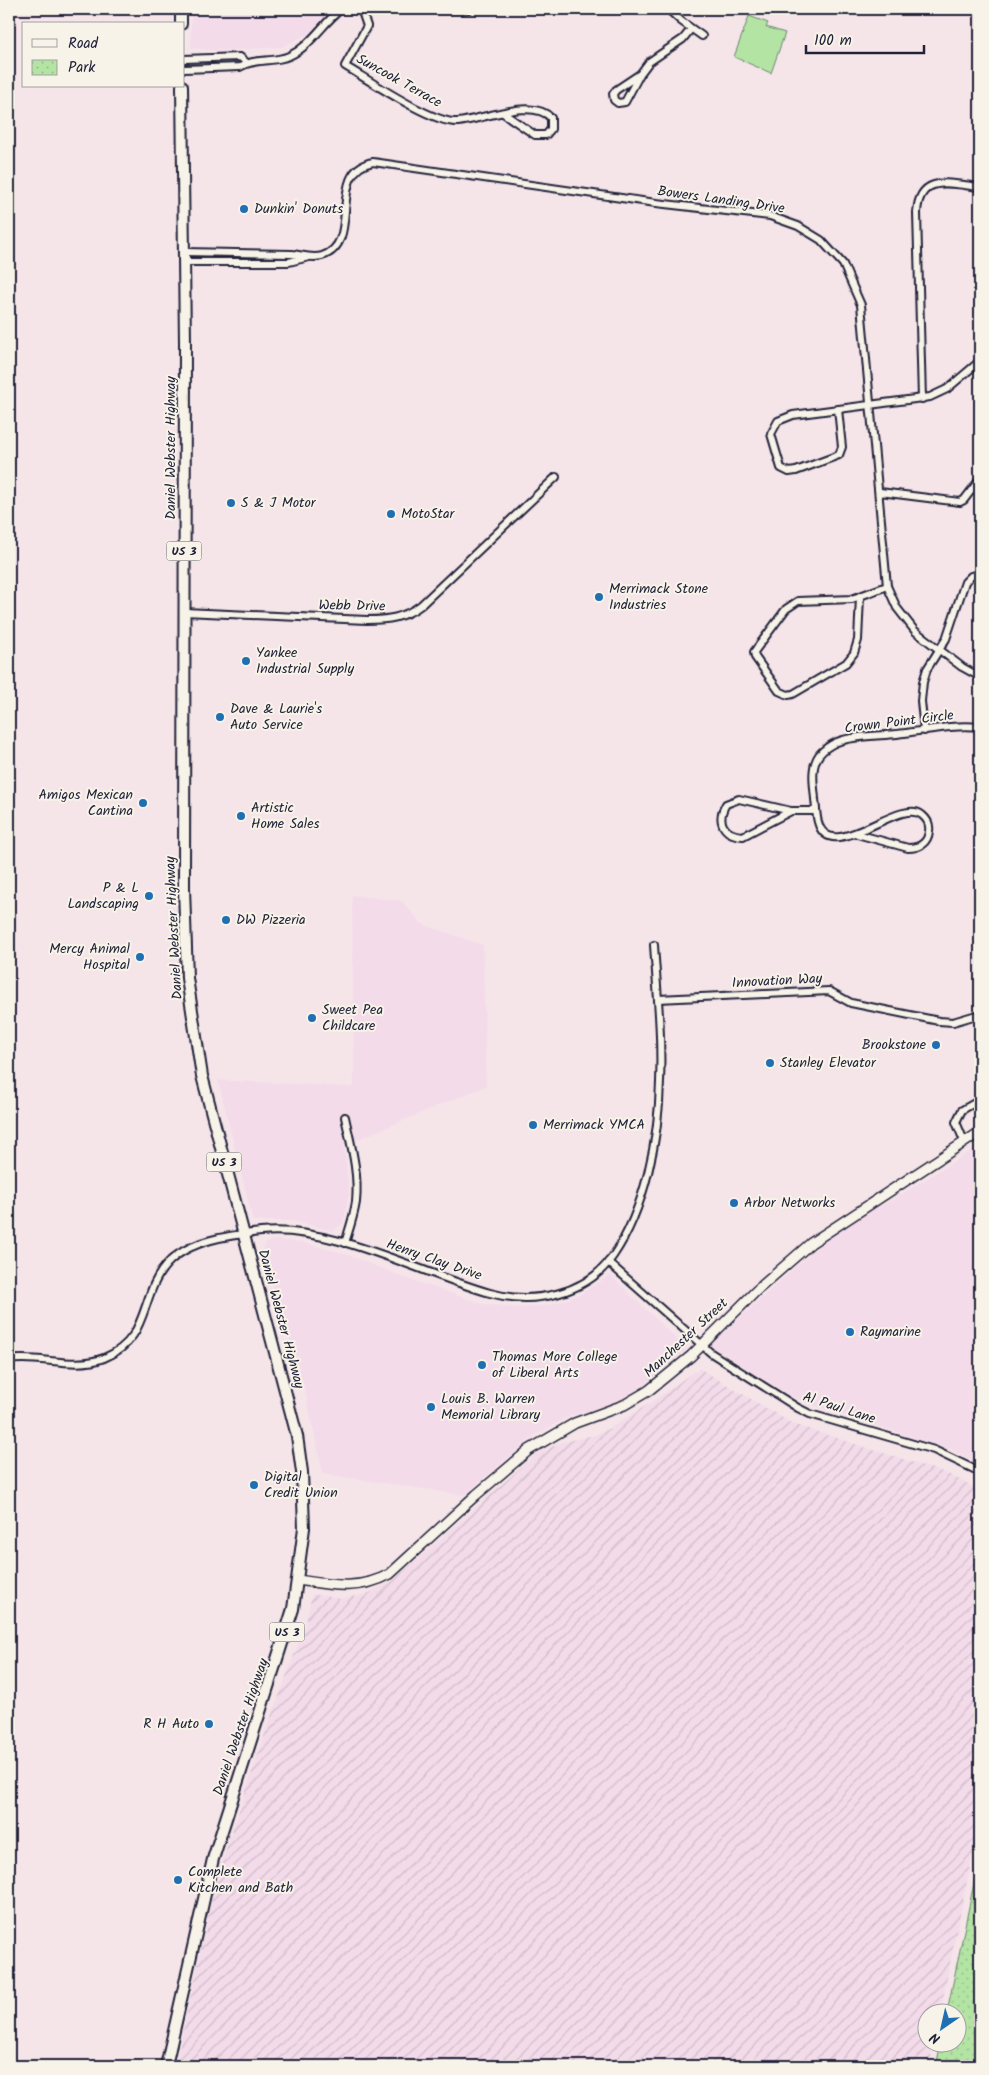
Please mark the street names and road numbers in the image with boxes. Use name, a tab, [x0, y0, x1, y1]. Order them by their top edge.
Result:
street label: Suncook Terrace	[352, 48, 446, 114]
street label: Bowers Landing Drive	[656, 180, 787, 220]
street label: Daniel Webster Highway	[160, 376, 182, 520]
road number: US 3	[166, 542, 202, 560]
street label: Webb Drive	[318, 594, 386, 618]
street label: Crown Point Circle	[843, 704, 956, 740]
street label: Daniel Webster Highway	[159, 855, 189, 1000]
street label: Innovation Way	[731, 968, 823, 994]
road number: US 3	[206, 1152, 242, 1172]
street label: Henry Clay Drive	[383, 1233, 485, 1287]
street label: Daniel Webster Highway	[252, 1247, 310, 1392]
street label: Manchester Street	[639, 1293, 734, 1383]
street label: Al Paul Lane	[800, 1386, 879, 1430]
road number: US 3	[270, 1622, 304, 1641]
street label: Daniel Webster Highway	[207, 1655, 275, 1799]

